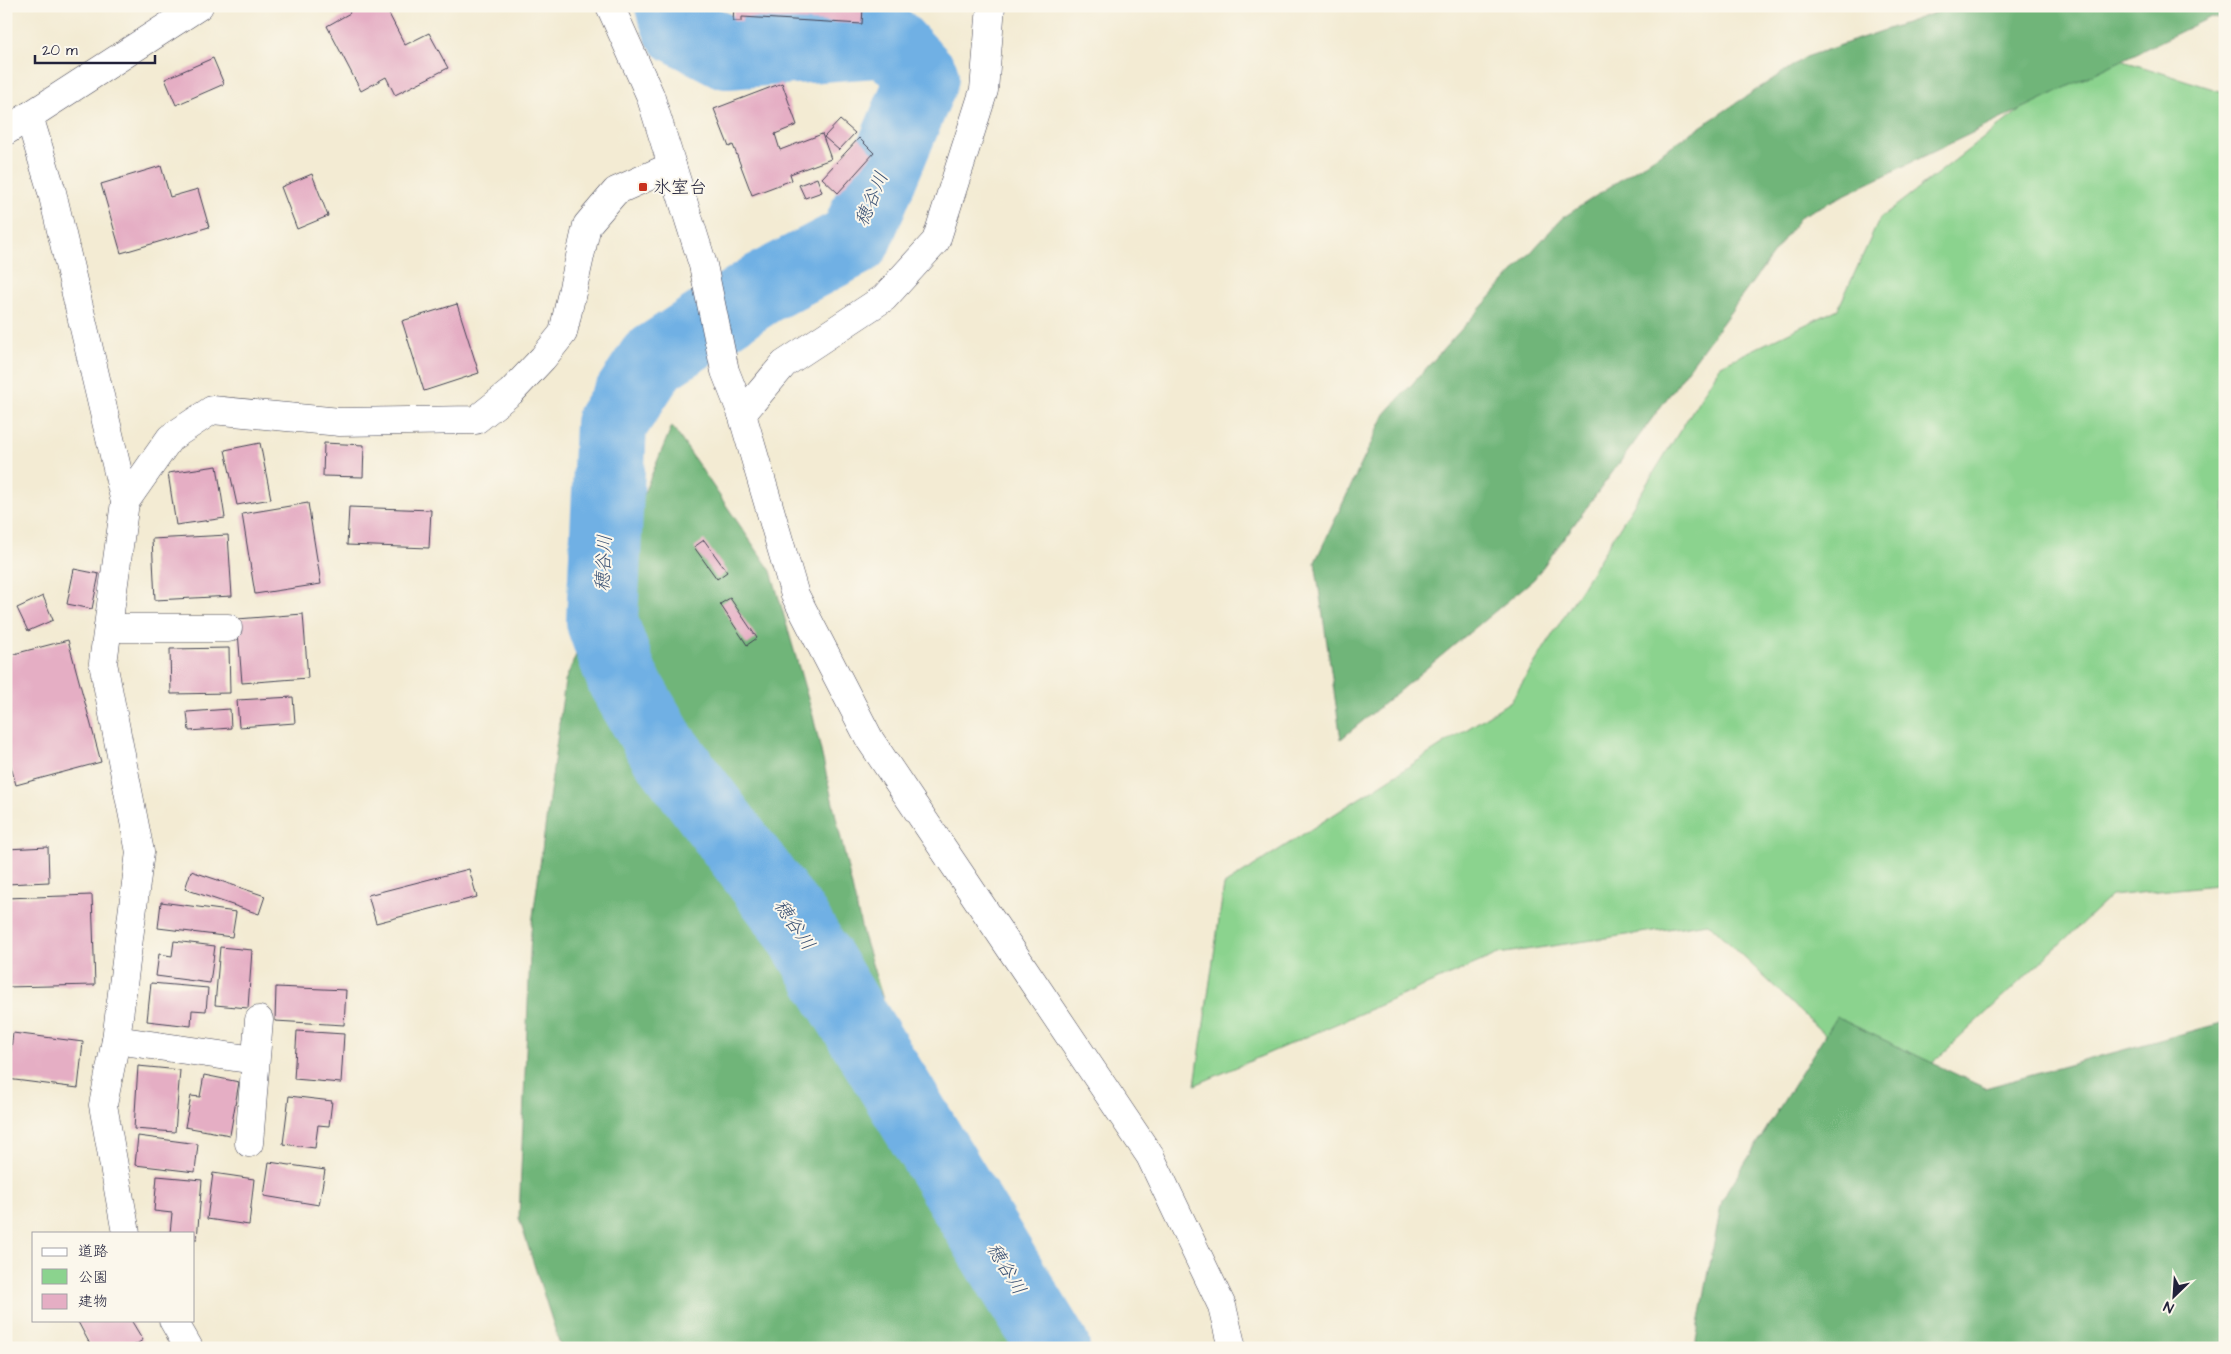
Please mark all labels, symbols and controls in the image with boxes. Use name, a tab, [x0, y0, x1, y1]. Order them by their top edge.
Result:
scale bar	[35, 32, 155, 64]
text: 20 m	[42, 40, 78, 61]
water label: 穂谷川	[848, 167, 896, 231]
place label: 氷室台	[653, 175, 707, 200]
marker: 氷室台	[637, 181, 649, 193]
water label: 穂谷川	[589, 534, 619, 592]
water label: 穂谷川	[767, 894, 821, 956]
legend	[32, 1232, 195, 1322]
water label: 穂谷川	[980, 1238, 1032, 1300]
text: 道路	[78, 1241, 108, 1262]
text: 公園	[78, 1267, 108, 1288]
north arrow	[2148, 1272, 2198, 1322]
text: 建物	[78, 1291, 108, 1312]
text: N	[2161, 1296, 2177, 1318]

